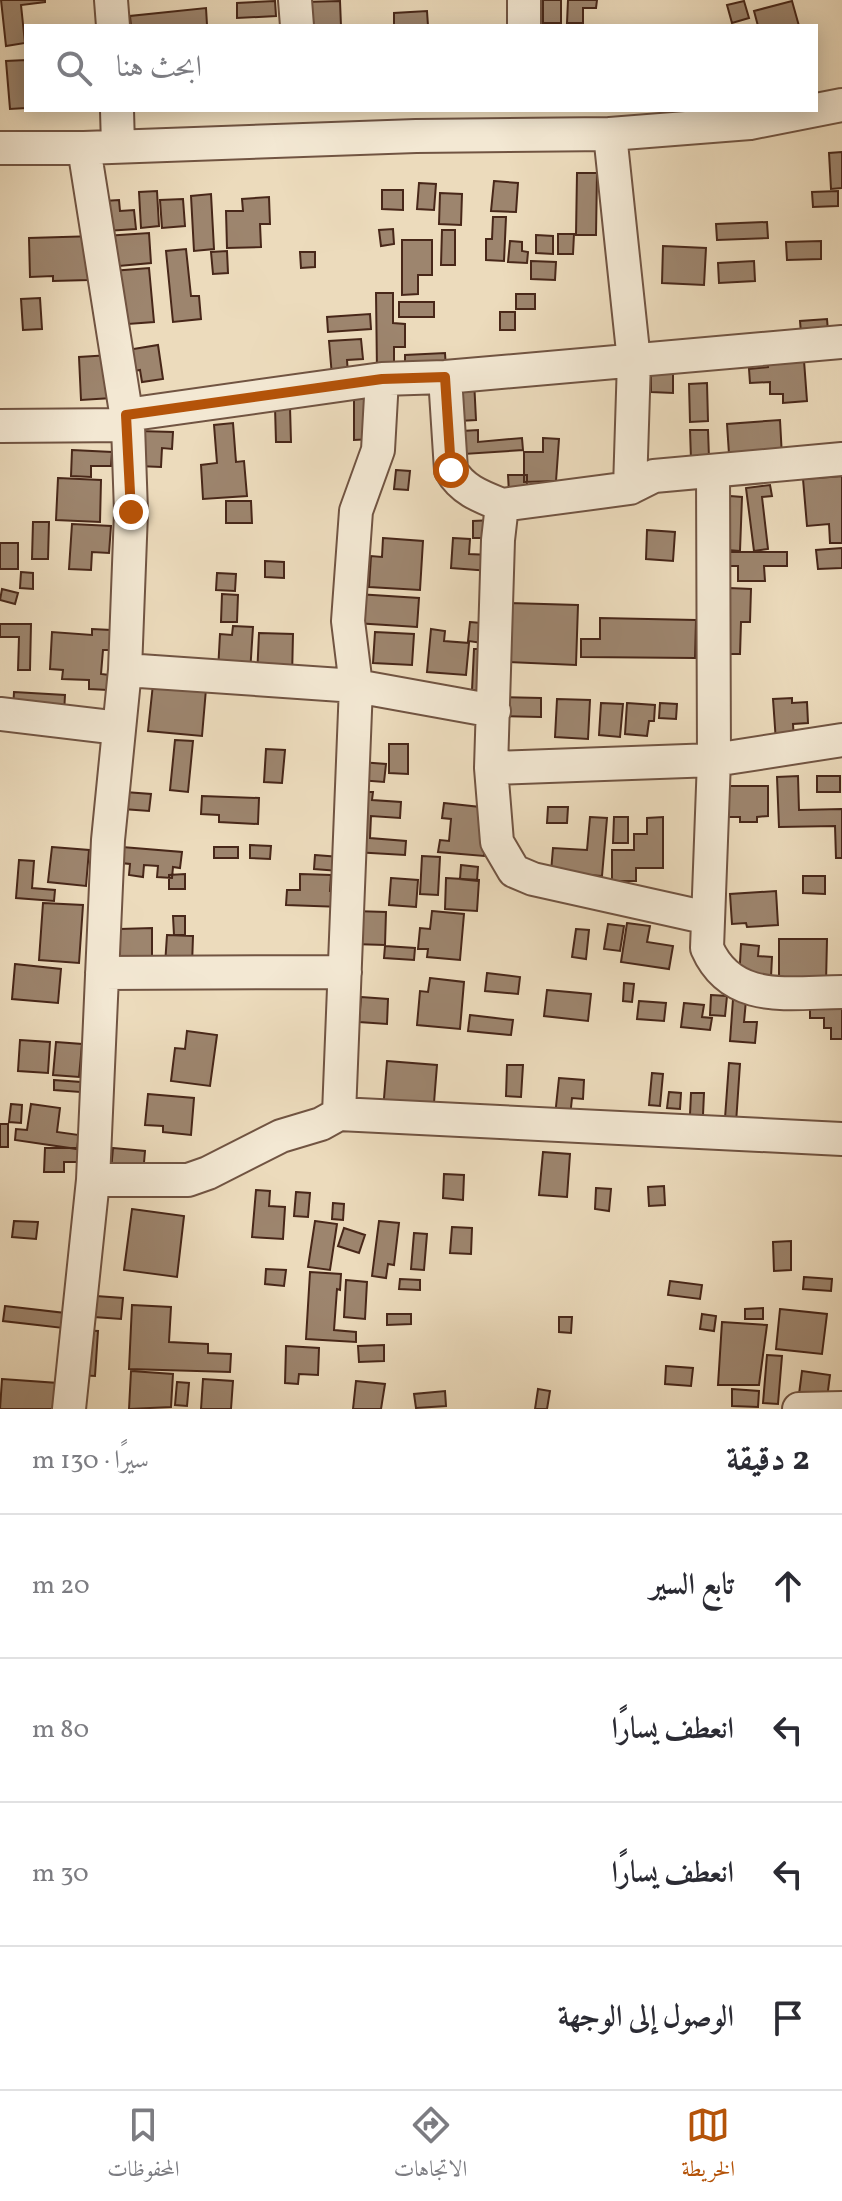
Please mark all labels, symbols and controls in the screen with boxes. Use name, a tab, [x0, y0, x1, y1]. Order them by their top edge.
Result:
search box	[24, 24, 818, 112]
icon: search	[52, 46, 96, 90]
text: ابحث هنا	[116, 47, 202, 89]
route start	[433, 452, 469, 488]
route end	[113, 494, 149, 530]
text: 2 دقيقة	[726, 1437, 810, 1484]
text: سيرًا · 130 m	[32, 1443, 149, 1479]
icon: ahead	[766, 1564, 810, 1608]
text: تابع السير	[650, 1565, 734, 1607]
text: 20 m	[32, 1568, 90, 1604]
icon: left	[766, 1708, 810, 1752]
text: انعطف يسارًا	[611, 1709, 734, 1751]
text: 80 m	[32, 1712, 89, 1748]
icon: left	[766, 1852, 810, 1896]
text: انعطف يسارًا	[611, 1853, 734, 1895]
text: 30 m	[32, 1856, 89, 1892]
icon: arrive	[766, 1996, 810, 2040]
text: الوصول إلى الوجهة	[558, 1997, 734, 2039]
tab: المحفوظات	[107, 2103, 180, 2190]
tab: الاتجاهات	[394, 2103, 467, 2190]
tab: الخريطة	[681, 2103, 735, 2190]

